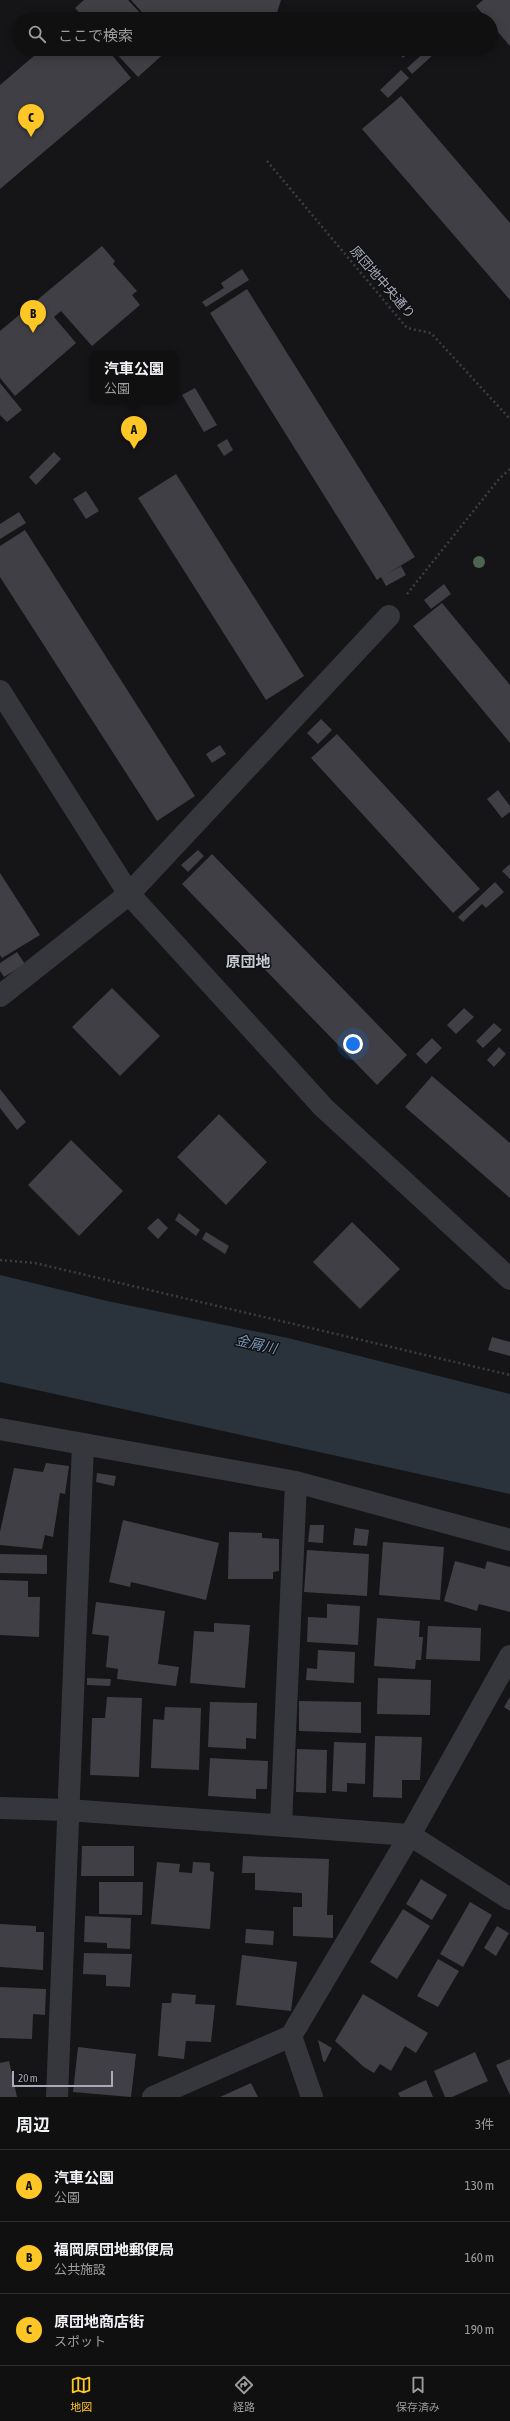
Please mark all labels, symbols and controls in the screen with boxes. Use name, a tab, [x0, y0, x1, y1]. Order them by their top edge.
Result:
search box	[12, 12, 498, 56]
icon: search	[26, 23, 48, 45]
text: ここで検索	[58, 27, 133, 44]
pin: C	[18, 104, 44, 137]
street label: 原団地中央通り	[347, 243, 418, 322]
pin: B	[20, 300, 46, 333]
popup	[90, 351, 178, 403]
text: 汽車公園	[104, 360, 164, 377]
text: 公園	[104, 381, 130, 396]
pin: A	[121, 416, 147, 449]
district label: 原団地	[225, 953, 271, 970]
your location	[343, 1034, 363, 1054]
water label: 金屑川	[234, 1331, 280, 1357]
scale bar	[12, 2069, 113, 2088]
text: 20 m	[18, 2072, 38, 2084]
text: 周辺	[16, 2115, 50, 2135]
text: 3件	[475, 2117, 494, 2132]
text: 汽車公園	[54, 2169, 114, 2186]
text: A	[26, 2178, 32, 2193]
text: 130 m	[465, 2178, 494, 2193]
text: 公園	[54, 2190, 80, 2205]
text: 福岡原団地郵便局	[54, 2241, 174, 2258]
text: B	[26, 2250, 32, 2265]
text: 160 m	[465, 2250, 494, 2265]
text: 公共施設	[54, 2262, 106, 2277]
text: 原団地商店街	[54, 2313, 144, 2330]
text: C	[26, 2322, 32, 2337]
text: 190 m	[465, 2322, 494, 2337]
text: スポット	[54, 2334, 106, 2349]
tab: 地図	[70, 2374, 92, 2414]
tab: 経路	[233, 2374, 255, 2414]
tab: 保存済み	[396, 2374, 440, 2414]

